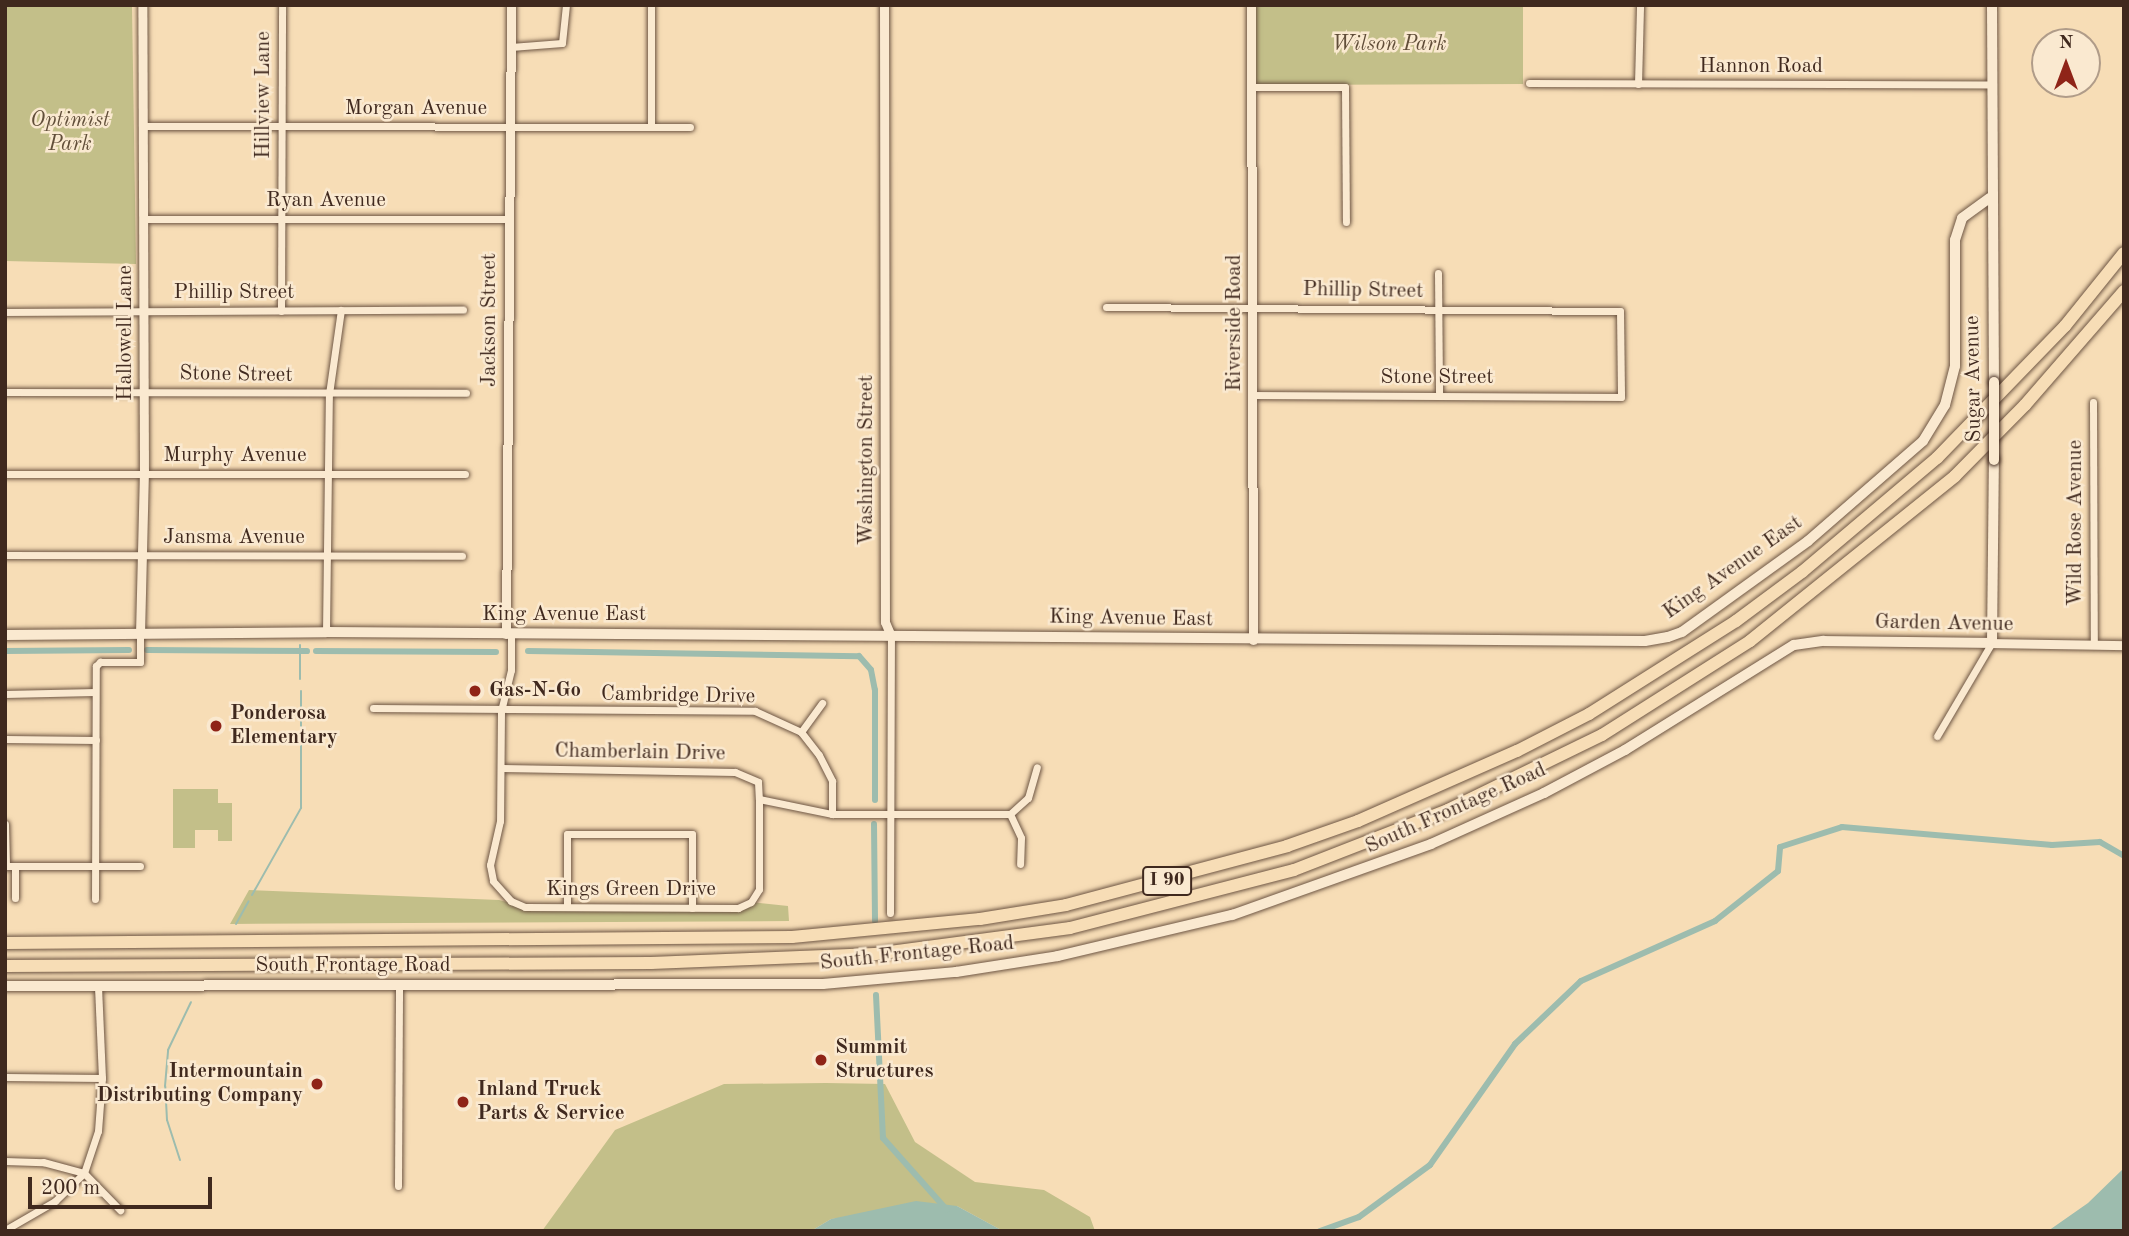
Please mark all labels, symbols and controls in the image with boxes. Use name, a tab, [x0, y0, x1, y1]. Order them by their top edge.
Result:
north arrow	[2031, 28, 2101, 98]
street label: Hillview Lane	[251, 31, 277, 159]
park label: Wilson Park	[1332, 32, 1446, 58]
text: N	[2059, 34, 2073, 53]
street label: Hannon Road	[1699, 54, 1823, 80]
street label: Morgan Avenue	[345, 96, 487, 122]
park label: Optimist Park	[30, 108, 110, 158]
street label: Ryan Avenue	[266, 188, 386, 214]
street label: Jackson Street	[477, 253, 503, 387]
street label: Riverside Road	[1222, 254, 1248, 392]
street label: Hallowell Lane	[113, 265, 139, 401]
street label: Phillip Street	[1302, 277, 1424, 305]
street label: Phillip Street	[174, 280, 294, 306]
street label: Sugar Avenue	[1960, 315, 1988, 443]
street label: Stone Street	[179, 361, 293, 389]
street label: Stone Street	[1380, 365, 1494, 391]
street label: Washington Street	[854, 375, 880, 545]
street label: Wild Rose Avenue	[2063, 440, 2089, 606]
street label: Murphy Avenue	[163, 443, 307, 469]
street label: King Avenue East	[1659, 511, 1807, 625]
street label: Jansma Avenue	[163, 525, 305, 551]
street label: King Avenue East	[482, 602, 646, 628]
street label: King Avenue East	[1049, 605, 1213, 633]
street label: Garden Avenue	[1874, 610, 2014, 638]
place label: Gas-N-Go	[489, 678, 581, 704]
street label: Cambridge Drive	[601, 682, 755, 710]
marker: Gas-N-Go	[467, 683, 483, 699]
place label: Ponderosa Elementary	[230, 701, 338, 751]
marker: Ponderosa Elementary	[208, 718, 224, 734]
street label: Chamberlain Drive	[554, 739, 726, 767]
street label: South Frontage Road	[1362, 758, 1550, 860]
road number: I 90	[1141, 866, 1193, 897]
street label: Kings Green Drive	[546, 877, 716, 903]
street label: South Frontage Road	[819, 931, 1015, 977]
street label: South Frontage Road	[255, 953, 451, 979]
place label: Summit Structures	[835, 1035, 933, 1085]
marker: Summit Structures	[813, 1052, 829, 1068]
place label: Intermountain Distributing Company	[97, 1059, 303, 1109]
marker: Intermountain Distributing Company	[309, 1076, 325, 1092]
place label: Inland Truck Parts & Service	[477, 1077, 625, 1127]
marker: Inland Truck Parts & Service	[455, 1094, 471, 1110]
scale bar	[32, 1162, 215, 1206]
text: 200 m	[41, 1178, 100, 1199]

